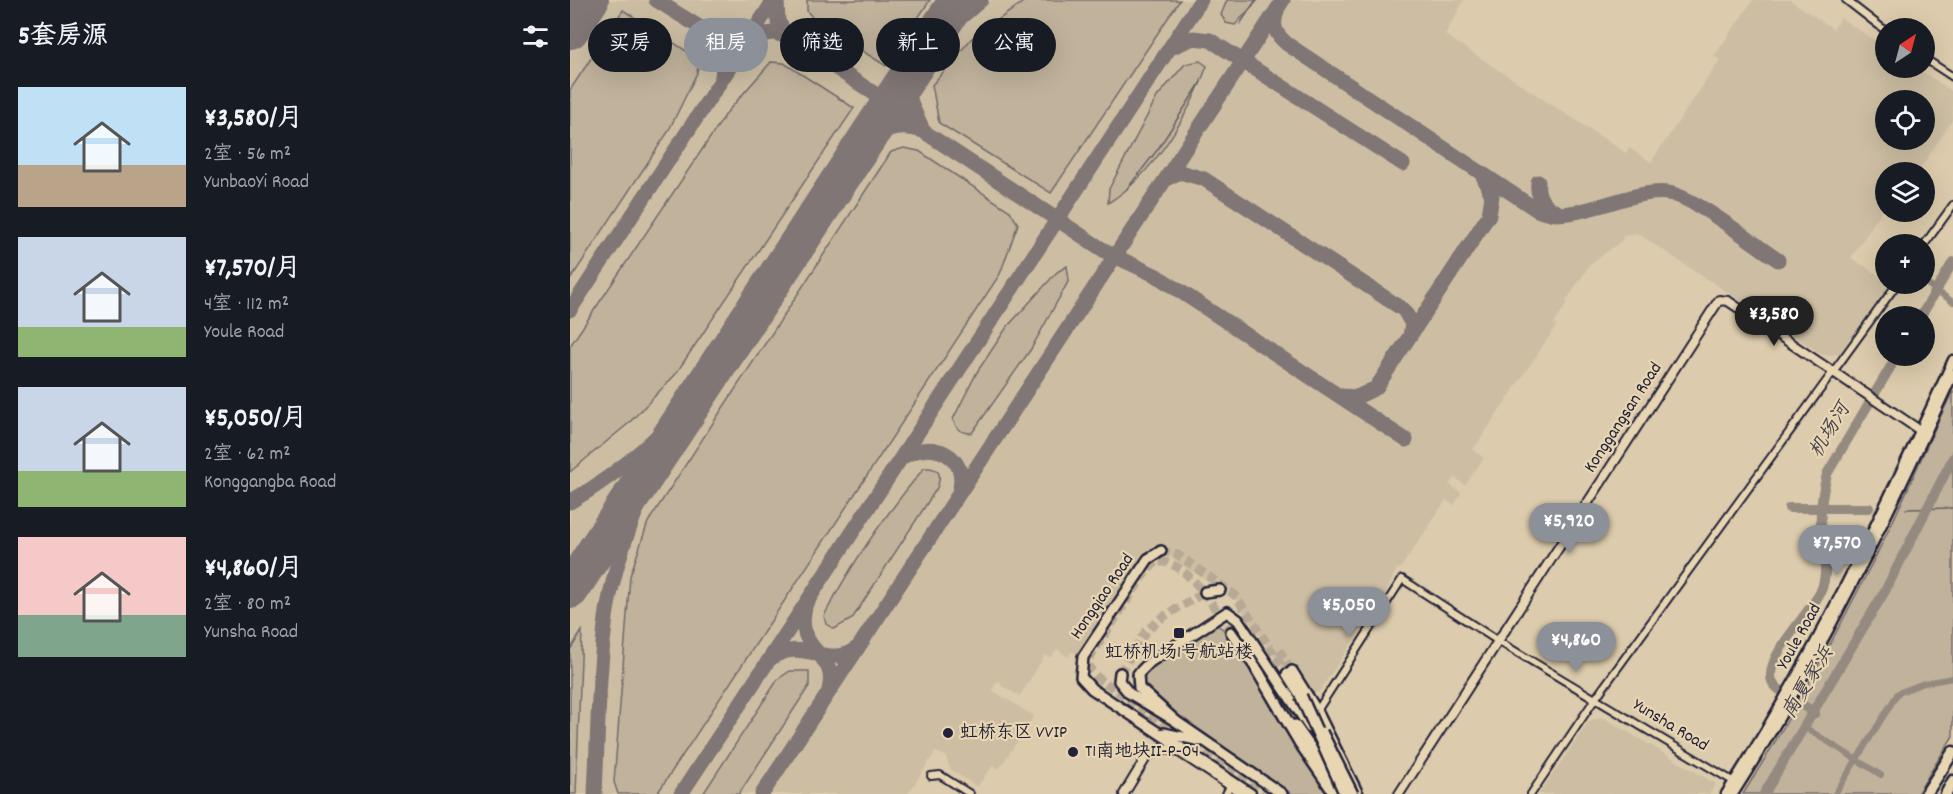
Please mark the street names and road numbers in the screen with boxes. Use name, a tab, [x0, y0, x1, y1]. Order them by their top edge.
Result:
street label: Konggangsan Road	[1579, 358, 1669, 478]
street label: Hongqiao Road	[1065, 549, 1141, 645]
street label: Youle Road	[1772, 599, 1828, 675]
street label: Yunsha Road	[1627, 693, 1713, 759]

